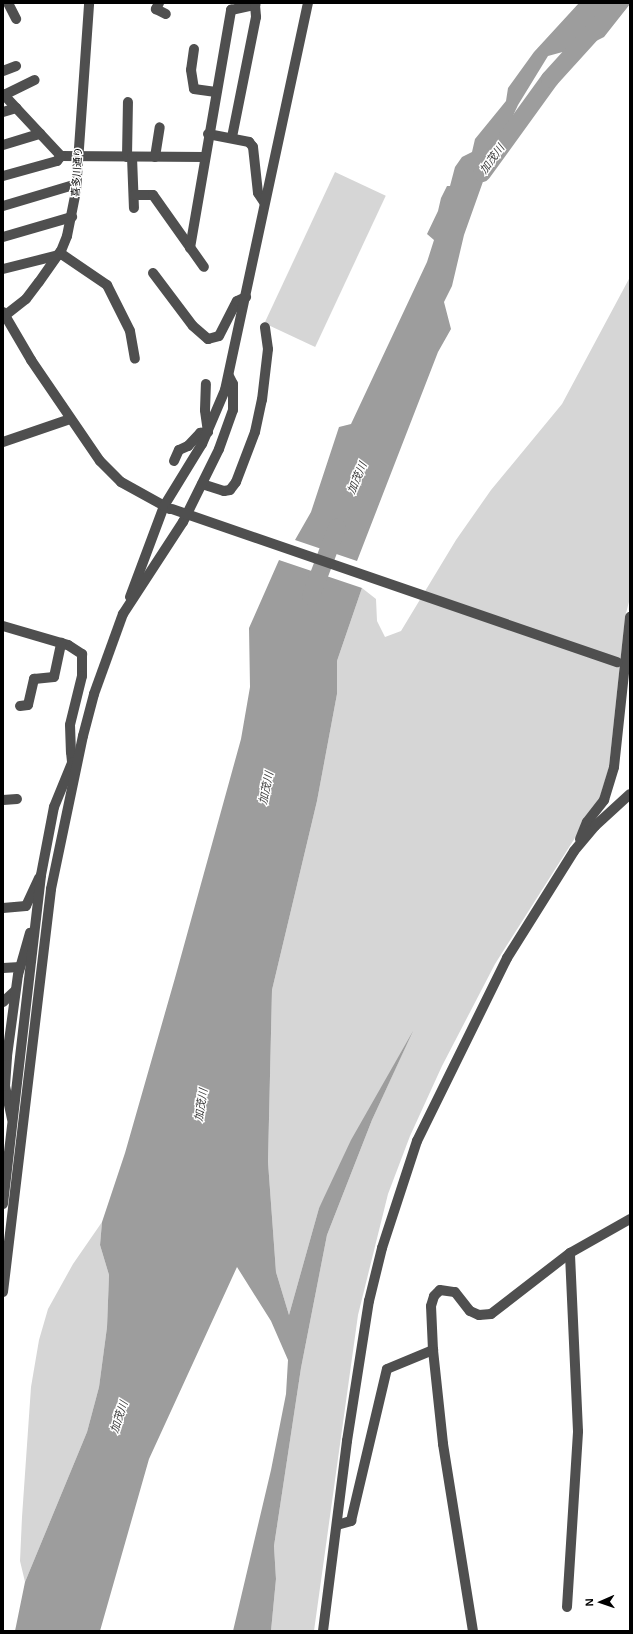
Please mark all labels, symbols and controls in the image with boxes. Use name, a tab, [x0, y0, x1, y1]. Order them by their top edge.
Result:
water label: 加茂川	[477, 142, 507, 176]
street label: 喜多川通り	[69, 147, 85, 197]
water label: 加茂川	[344, 460, 370, 496]
water label: 加茂川	[256, 770, 276, 806]
water label: 加茂川	[192, 1088, 210, 1122]
water label: 加茂川	[108, 1399, 130, 1435]
north arrow	[581, 1582, 621, 1622]
text: N	[583, 1598, 595, 1607]

